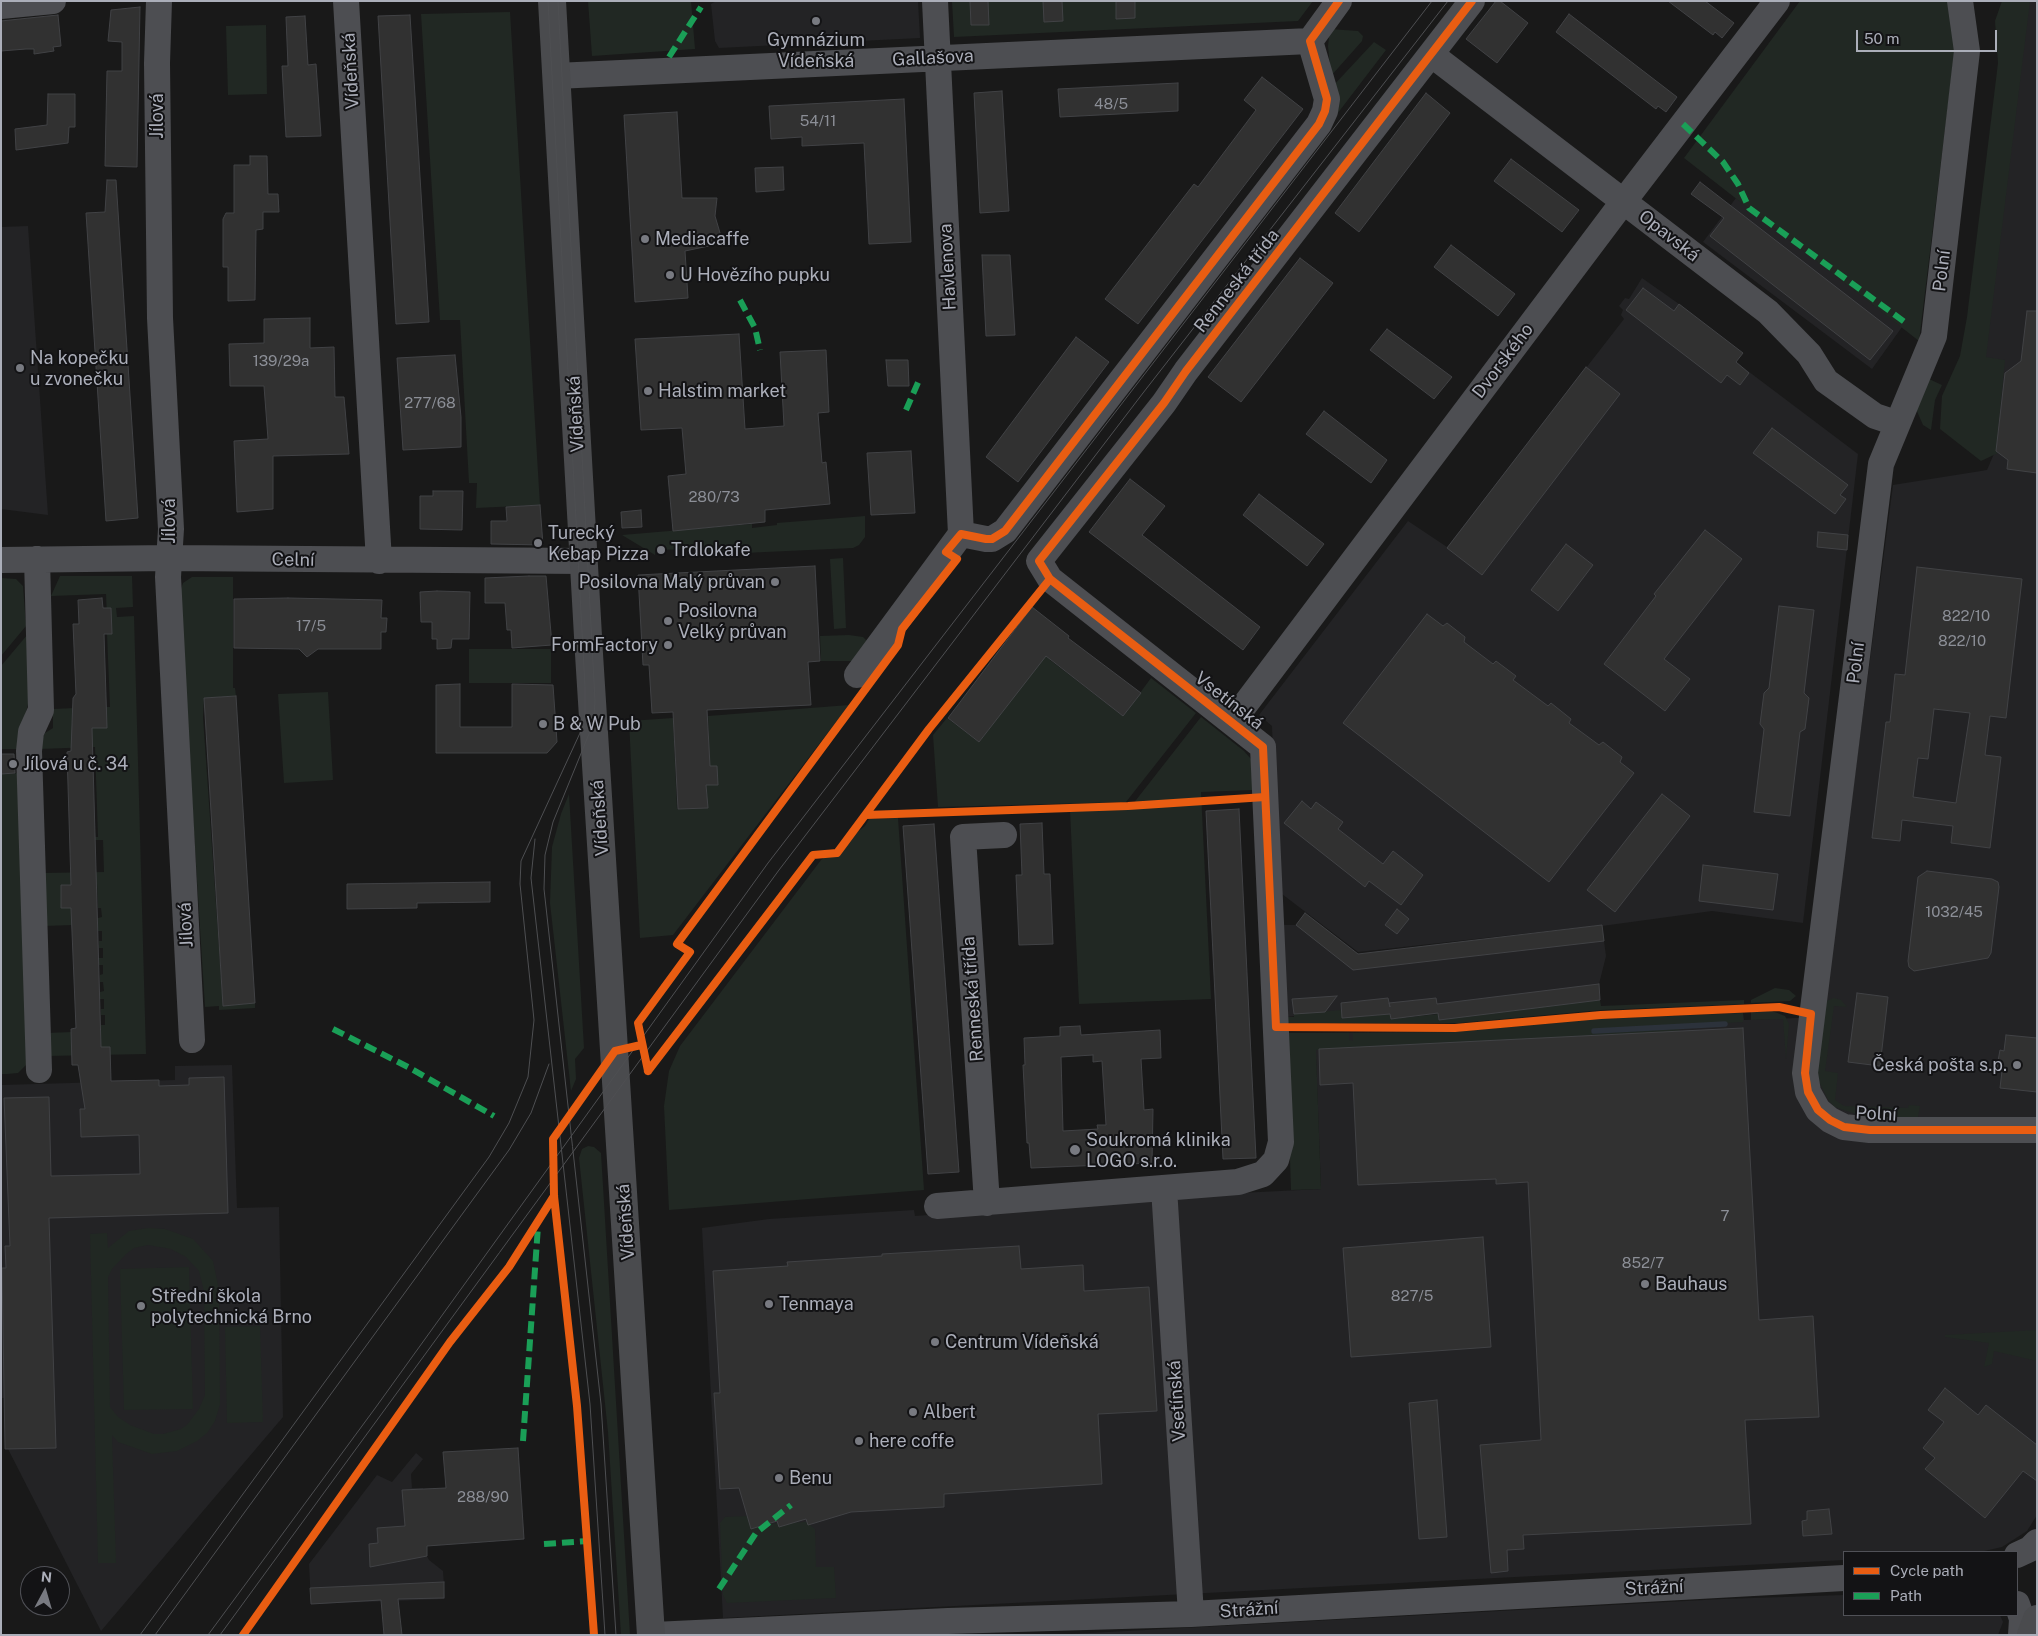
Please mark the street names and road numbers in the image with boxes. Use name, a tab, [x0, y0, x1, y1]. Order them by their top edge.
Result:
street label: Vídeňská	[338, 32, 364, 110]
street label: Gallašova	[892, 45, 974, 71]
street label: Jílová	[146, 93, 168, 139]
street label: Opavská	[1634, 206, 1704, 266]
street label: Havlenova	[935, 223, 961, 311]
street label: Renneská třída	[1190, 225, 1284, 337]
street label: Polní	[1929, 249, 1955, 293]
street label: Dvorského	[1468, 319, 1538, 403]
street label: Vídeňská	[563, 375, 589, 453]
street label: Jílová	[158, 498, 180, 544]
street label: Celní	[271, 549, 315, 571]
street label: Polní	[1843, 641, 1869, 685]
street label: Vsetínská	[1190, 667, 1268, 735]
street label: Vídeňská	[587, 779, 613, 857]
street label: Jílová	[174, 902, 198, 948]
street label: Renneská třída	[958, 936, 988, 1062]
street label: Polní	[1855, 1102, 1897, 1126]
street label: Vídeňská	[613, 1183, 639, 1261]
street label: Vsetínská	[1163, 1360, 1191, 1442]
street label: Strážní	[1624, 1576, 1684, 1600]
street label: Strážní	[1219, 1597, 1279, 1623]

